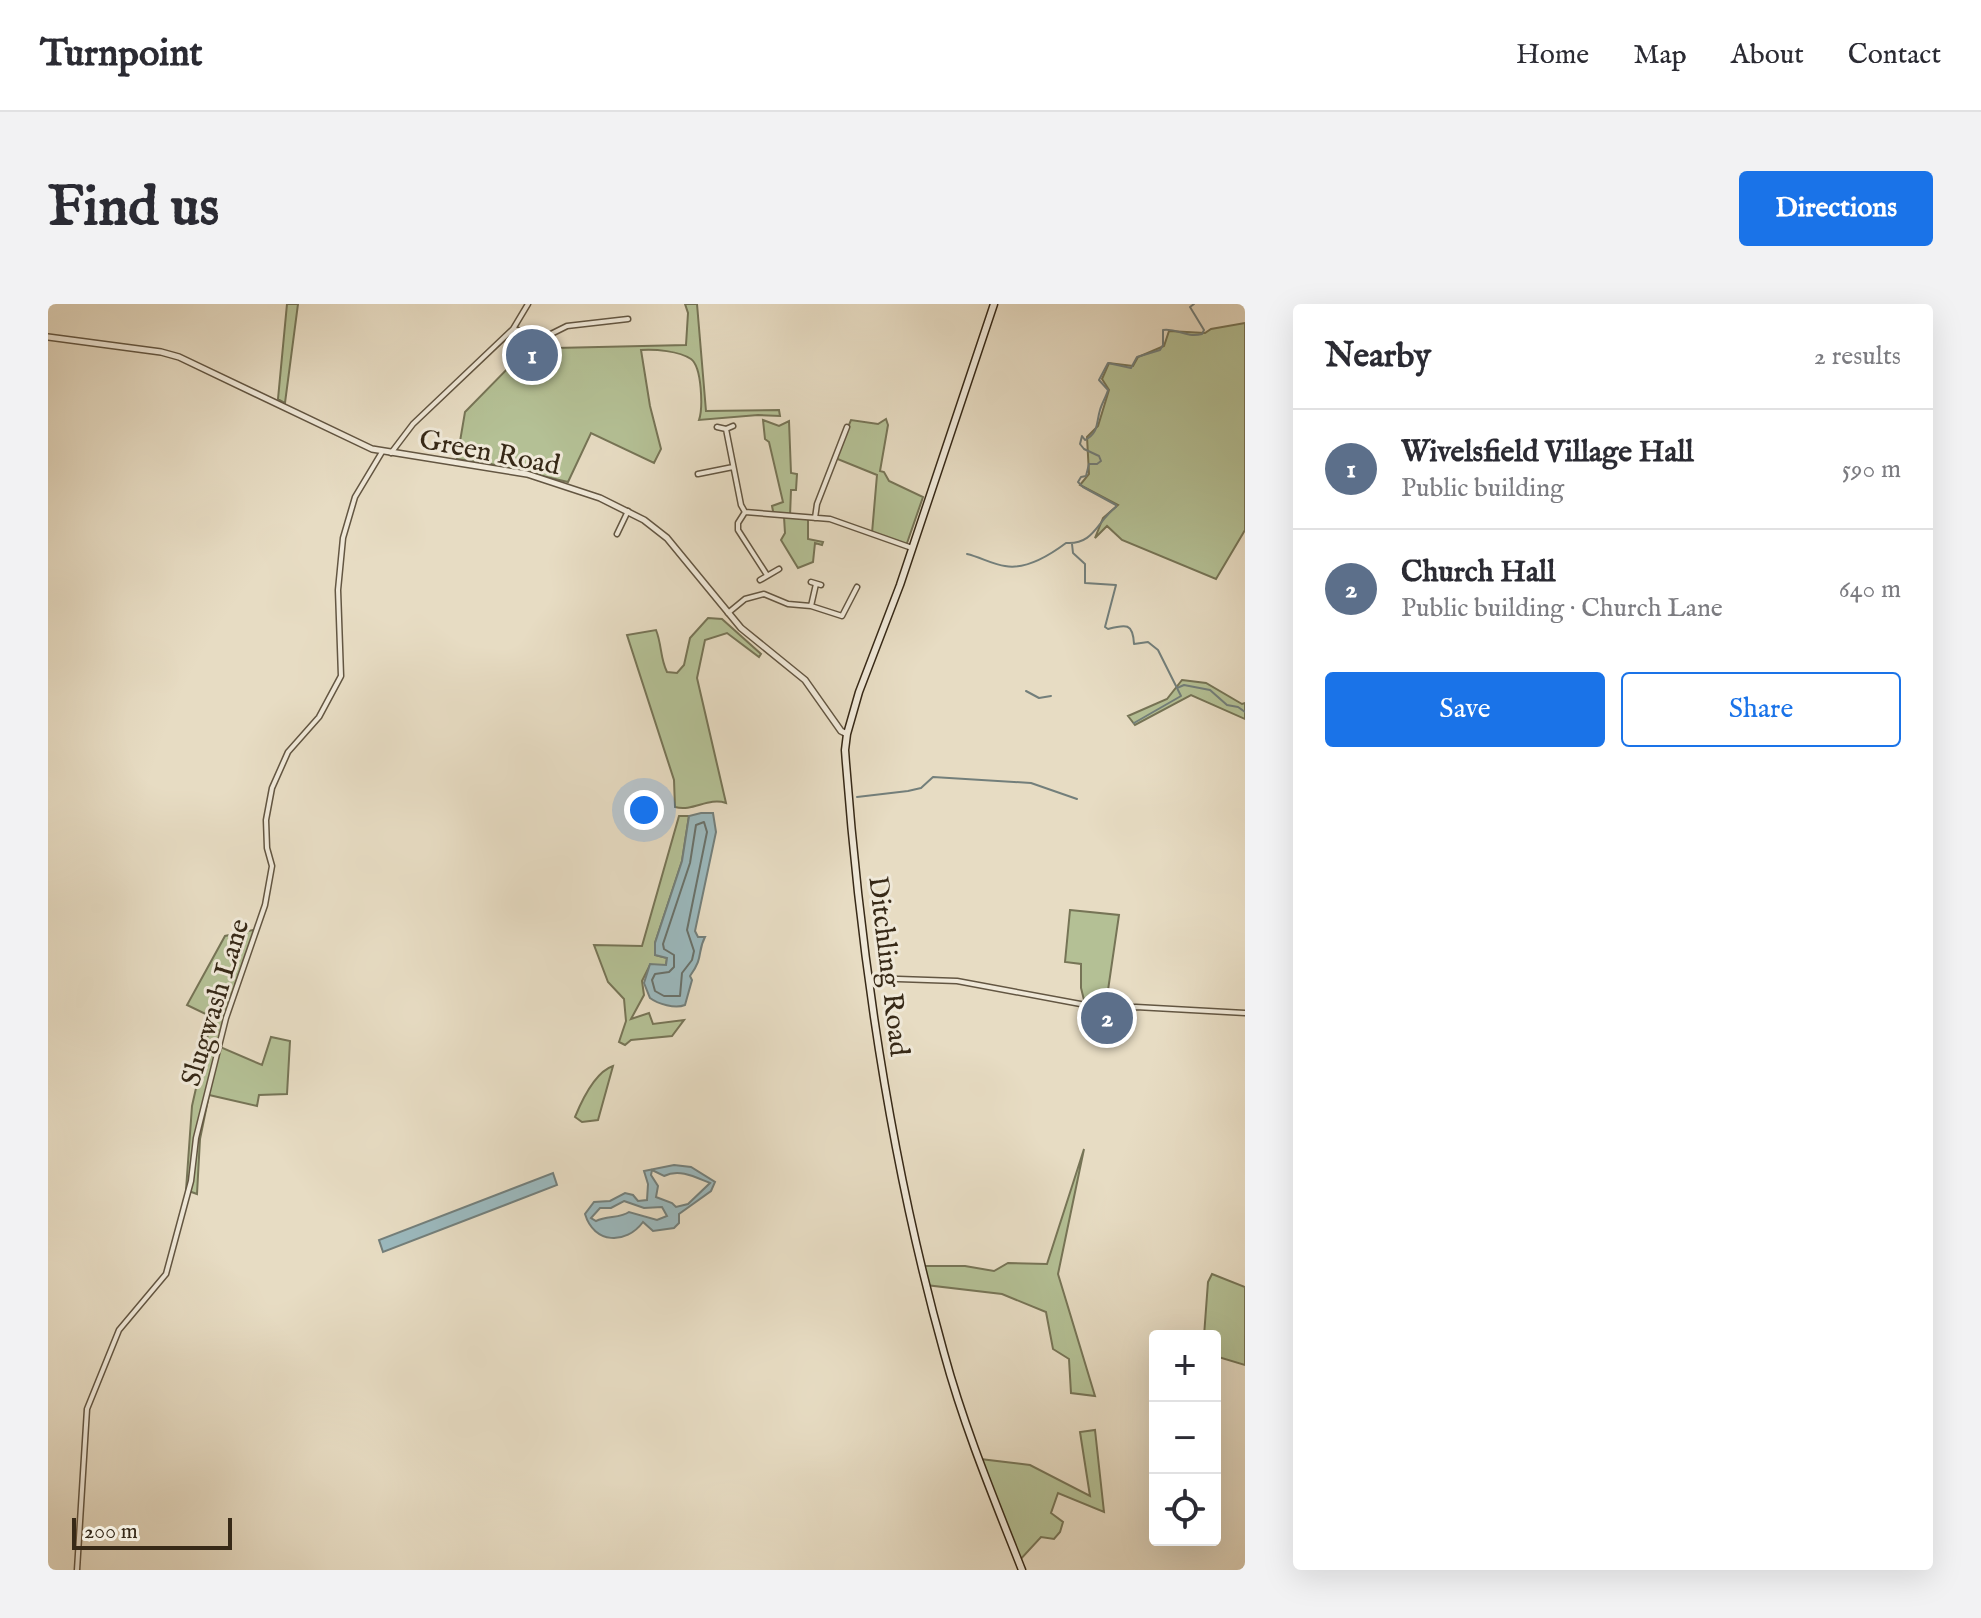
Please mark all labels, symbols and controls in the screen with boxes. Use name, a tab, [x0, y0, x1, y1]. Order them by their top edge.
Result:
text: Turnpoint	[40, 31, 203, 79]
text: Home	[1516, 38, 1589, 73]
text: Map	[1633, 38, 1687, 73]
text: About	[1731, 38, 1804, 73]
text: Contact	[1848, 38, 1941, 73]
button: Directions	[1739, 171, 1933, 246]
text: Find us	[48, 173, 219, 244]
pin: 1	[506, 325, 558, 385]
text: Nearby	[1325, 335, 1431, 378]
text: 2 results	[1814, 340, 1901, 373]
street label: Green Road	[416, 423, 563, 484]
text: Wivelsfield Village Hall	[1401, 434, 1694, 472]
text: 1	[1346, 453, 1356, 486]
text: 590 m	[1842, 453, 1901, 486]
text: Public building	[1401, 472, 1564, 505]
text: Church Hall	[1401, 554, 1555, 592]
text: 2	[1345, 573, 1357, 606]
text: 640 m	[1839, 573, 1901, 606]
text: Public building · Church Lane	[1401, 592, 1723, 625]
button: Save	[1325, 672, 1605, 747]
button: Share	[1621, 672, 1901, 747]
your location	[624, 790, 664, 830]
street label: Ditchling Road	[859, 874, 916, 1058]
street label: Slugwash Lane	[174, 915, 258, 1091]
pin: 2	[1081, 988, 1133, 1048]
map controls	[1149, 1330, 1221, 1546]
button: +	[1149, 1330, 1221, 1402]
button: −	[1149, 1402, 1221, 1474]
button: locate	[1149, 1474, 1221, 1546]
scale bar	[72, 1514, 232, 1550]
text: 200 m	[84, 1518, 138, 1546]

